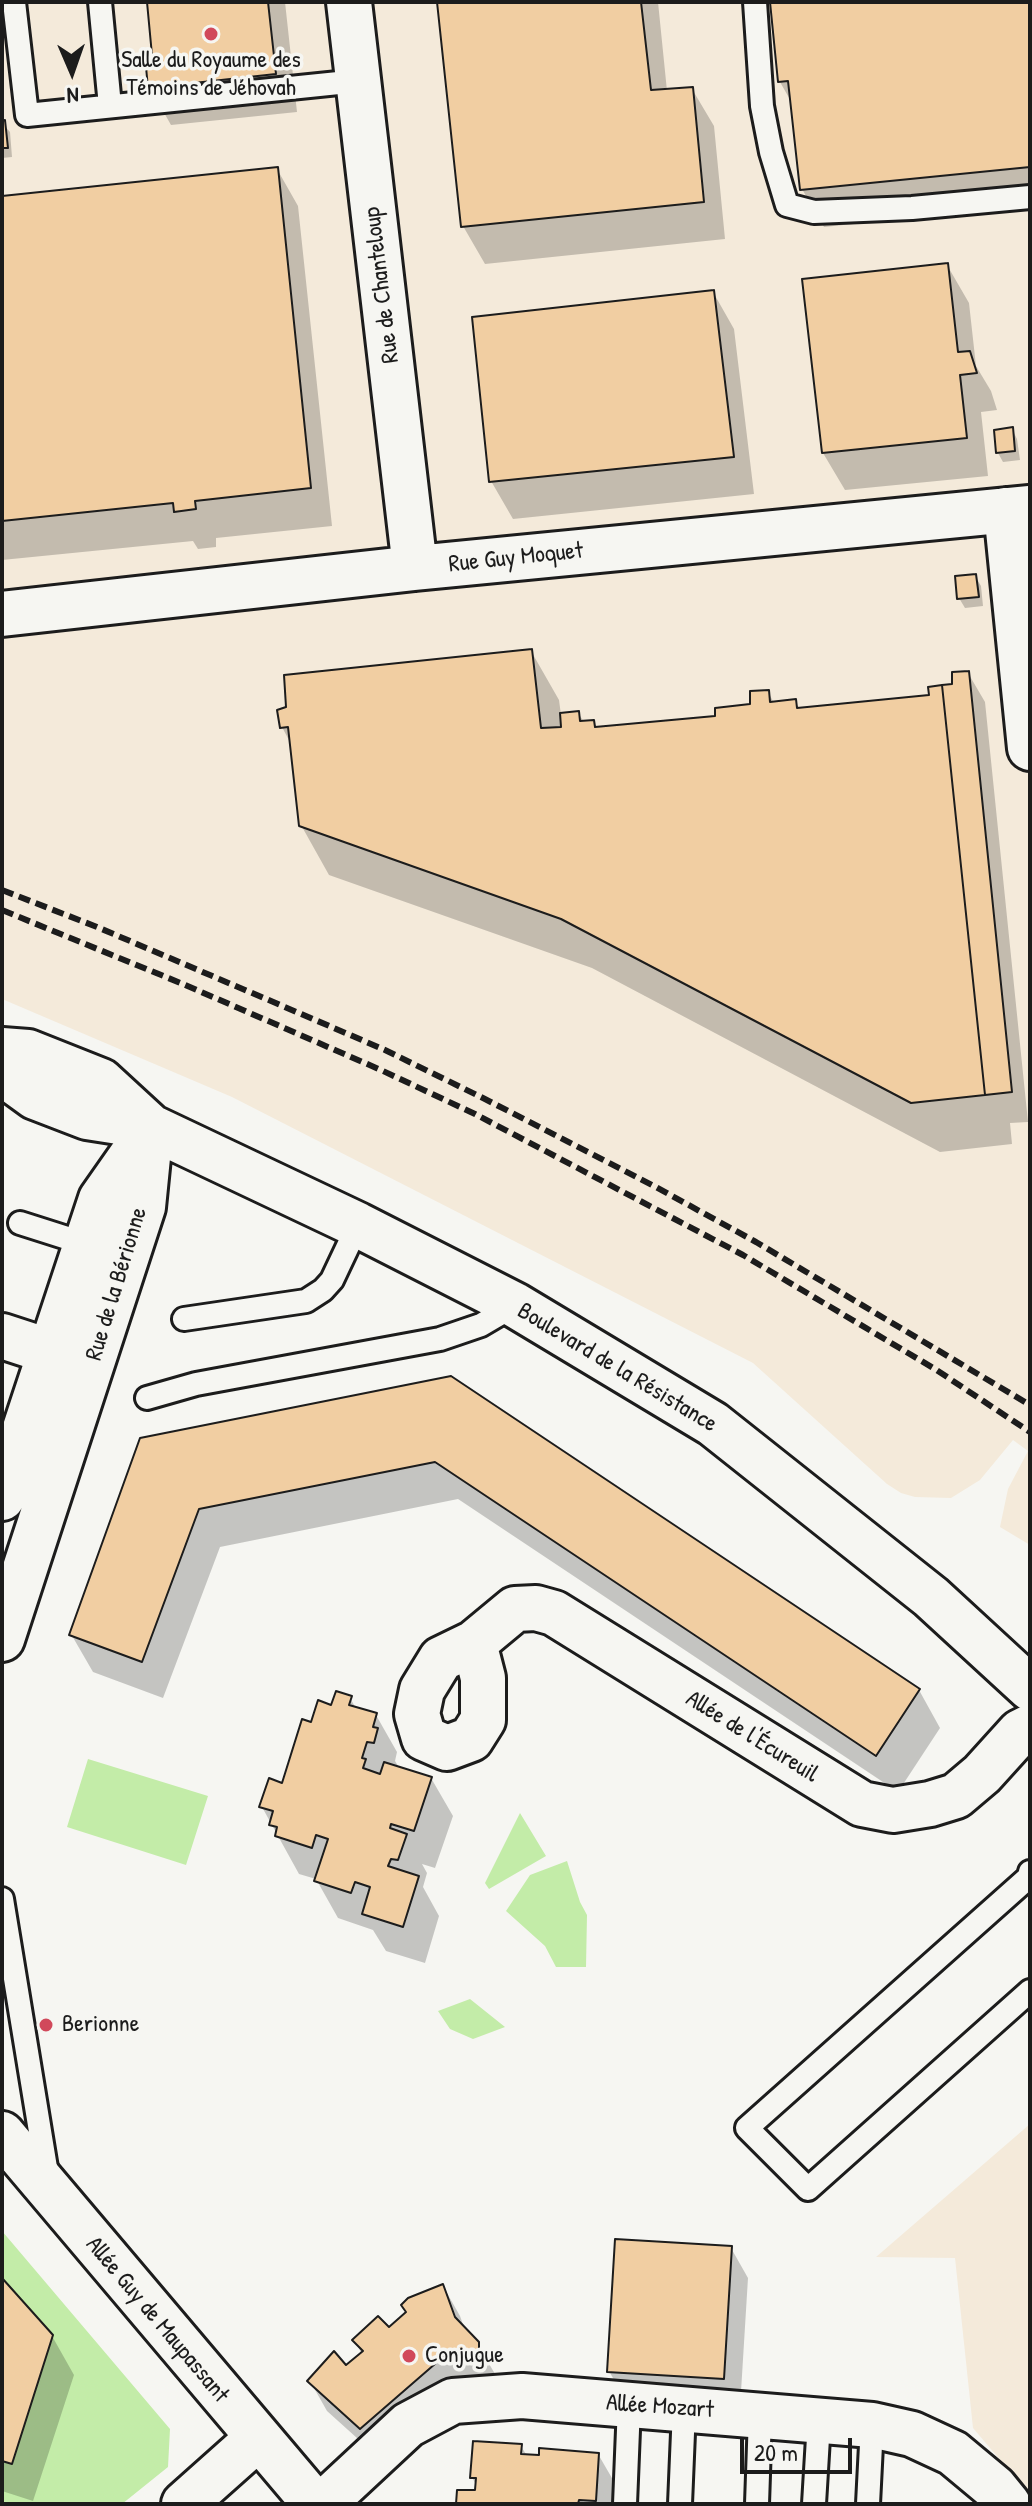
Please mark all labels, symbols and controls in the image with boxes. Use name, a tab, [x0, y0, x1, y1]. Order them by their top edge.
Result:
marker: Salle du Royaume des Témoins de Jéhovah	[202, 25, 220, 43]
north arrow	[32, 32, 112, 112]
place label: Salle du Royaume des Témoins de Jéhovah	[121, 47, 301, 103]
text: N	[66, 81, 79, 111]
street label: Rue de Chanteloup	[358, 205, 406, 365]
street label: Rue Guy Moquet	[447, 537, 585, 579]
street label: Rue de la Bérionne	[80, 1204, 154, 1364]
street label: Boulevard de la Résistance	[512, 1297, 722, 1439]
street label: Allée de l'Écureuil	[680, 1685, 824, 1789]
place label: Berionne	[62, 2011, 139, 2039]
marker: Berionne	[37, 2016, 55, 2034]
street label: Allée Guy de Maupassant	[79, 2231, 235, 2409]
place label: Conjugue	[425, 2342, 504, 2370]
marker: Conjugue	[400, 2347, 418, 2365]
street label: Allée Mozart	[605, 2389, 715, 2425]
scale bar	[744, 2422, 856, 2472]
text: 20 m	[754, 2436, 798, 2468]

